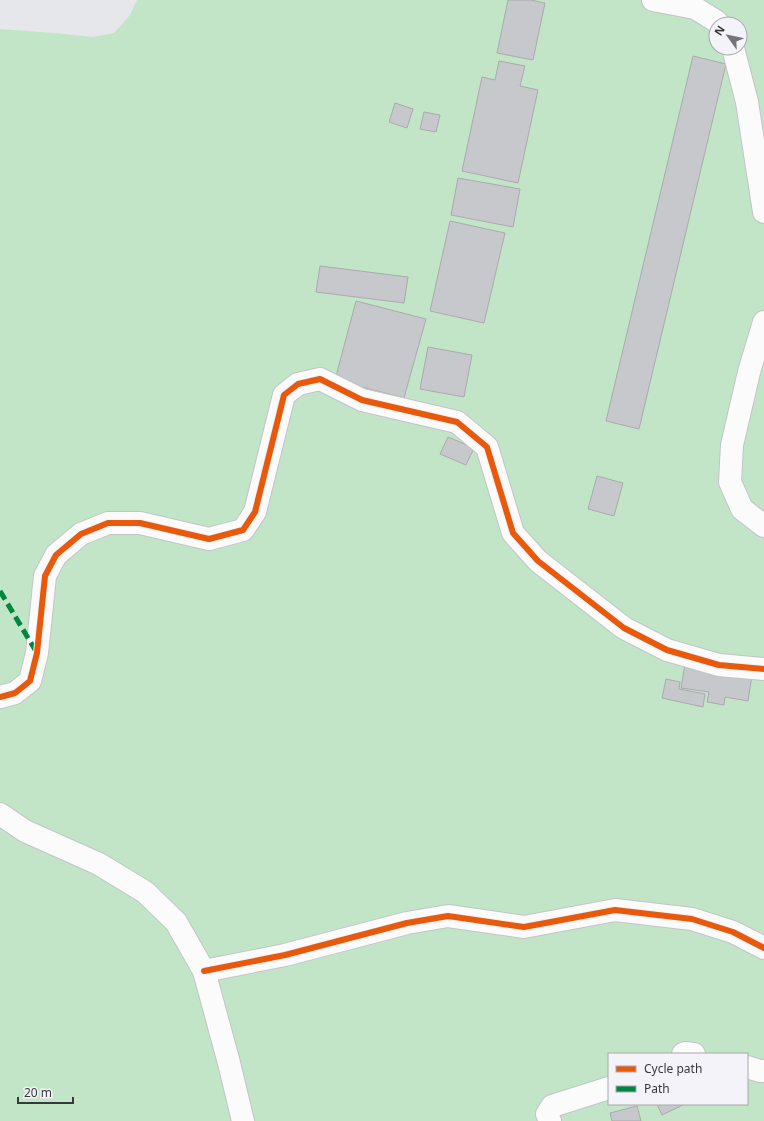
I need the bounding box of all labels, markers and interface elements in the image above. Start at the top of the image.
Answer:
north arrow [708,16,748,56]
text: N [710,22,728,38]
legend [608,1053,748,1105]
text: Cycle path [644,1060,702,1077]
scale bar [18,1079,73,1105]
text: Path [644,1080,670,1097]
text: 20 m [24,1084,52,1101]

